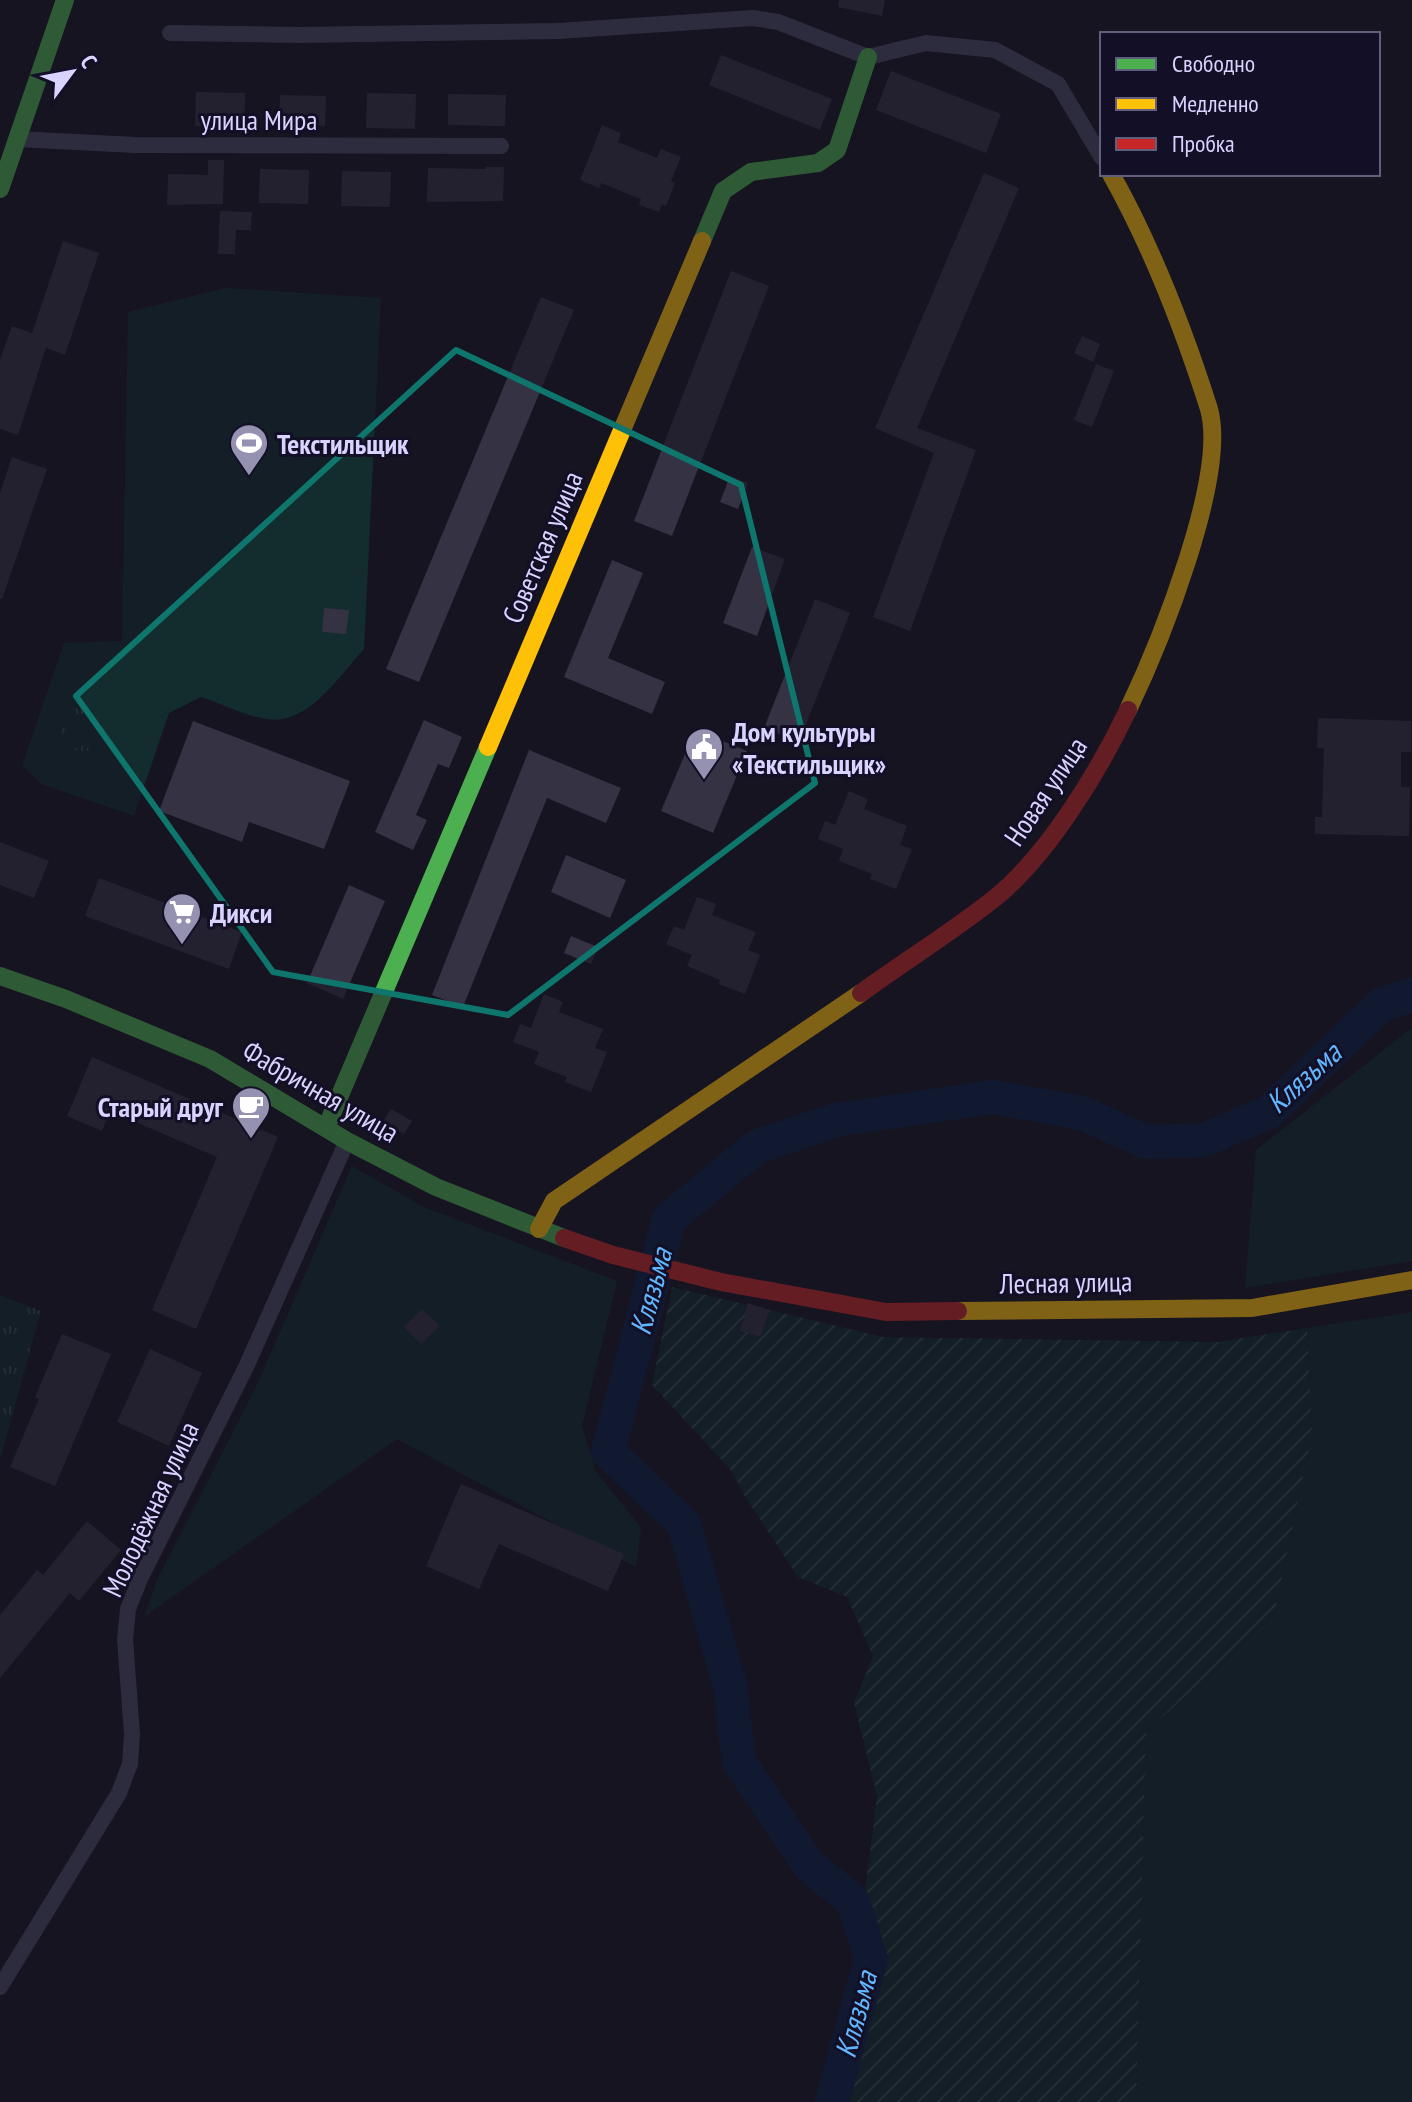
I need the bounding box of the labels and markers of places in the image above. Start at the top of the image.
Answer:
sports icon: Текстильщик [228,422,270,477]
place label: Текстильщик [277,425,409,462]
place label: Дом культуры «Текстильщик» [732,713,886,782]
public building icon: Дом культуры «Текстильщик» [683,726,725,781]
supermarket icon: Дикси [161,891,203,946]
place label: Дикси [210,894,272,931]
cafe icon: Старый друг [230,1085,272,1140]
place label: Старый друг [98,1088,223,1125]

